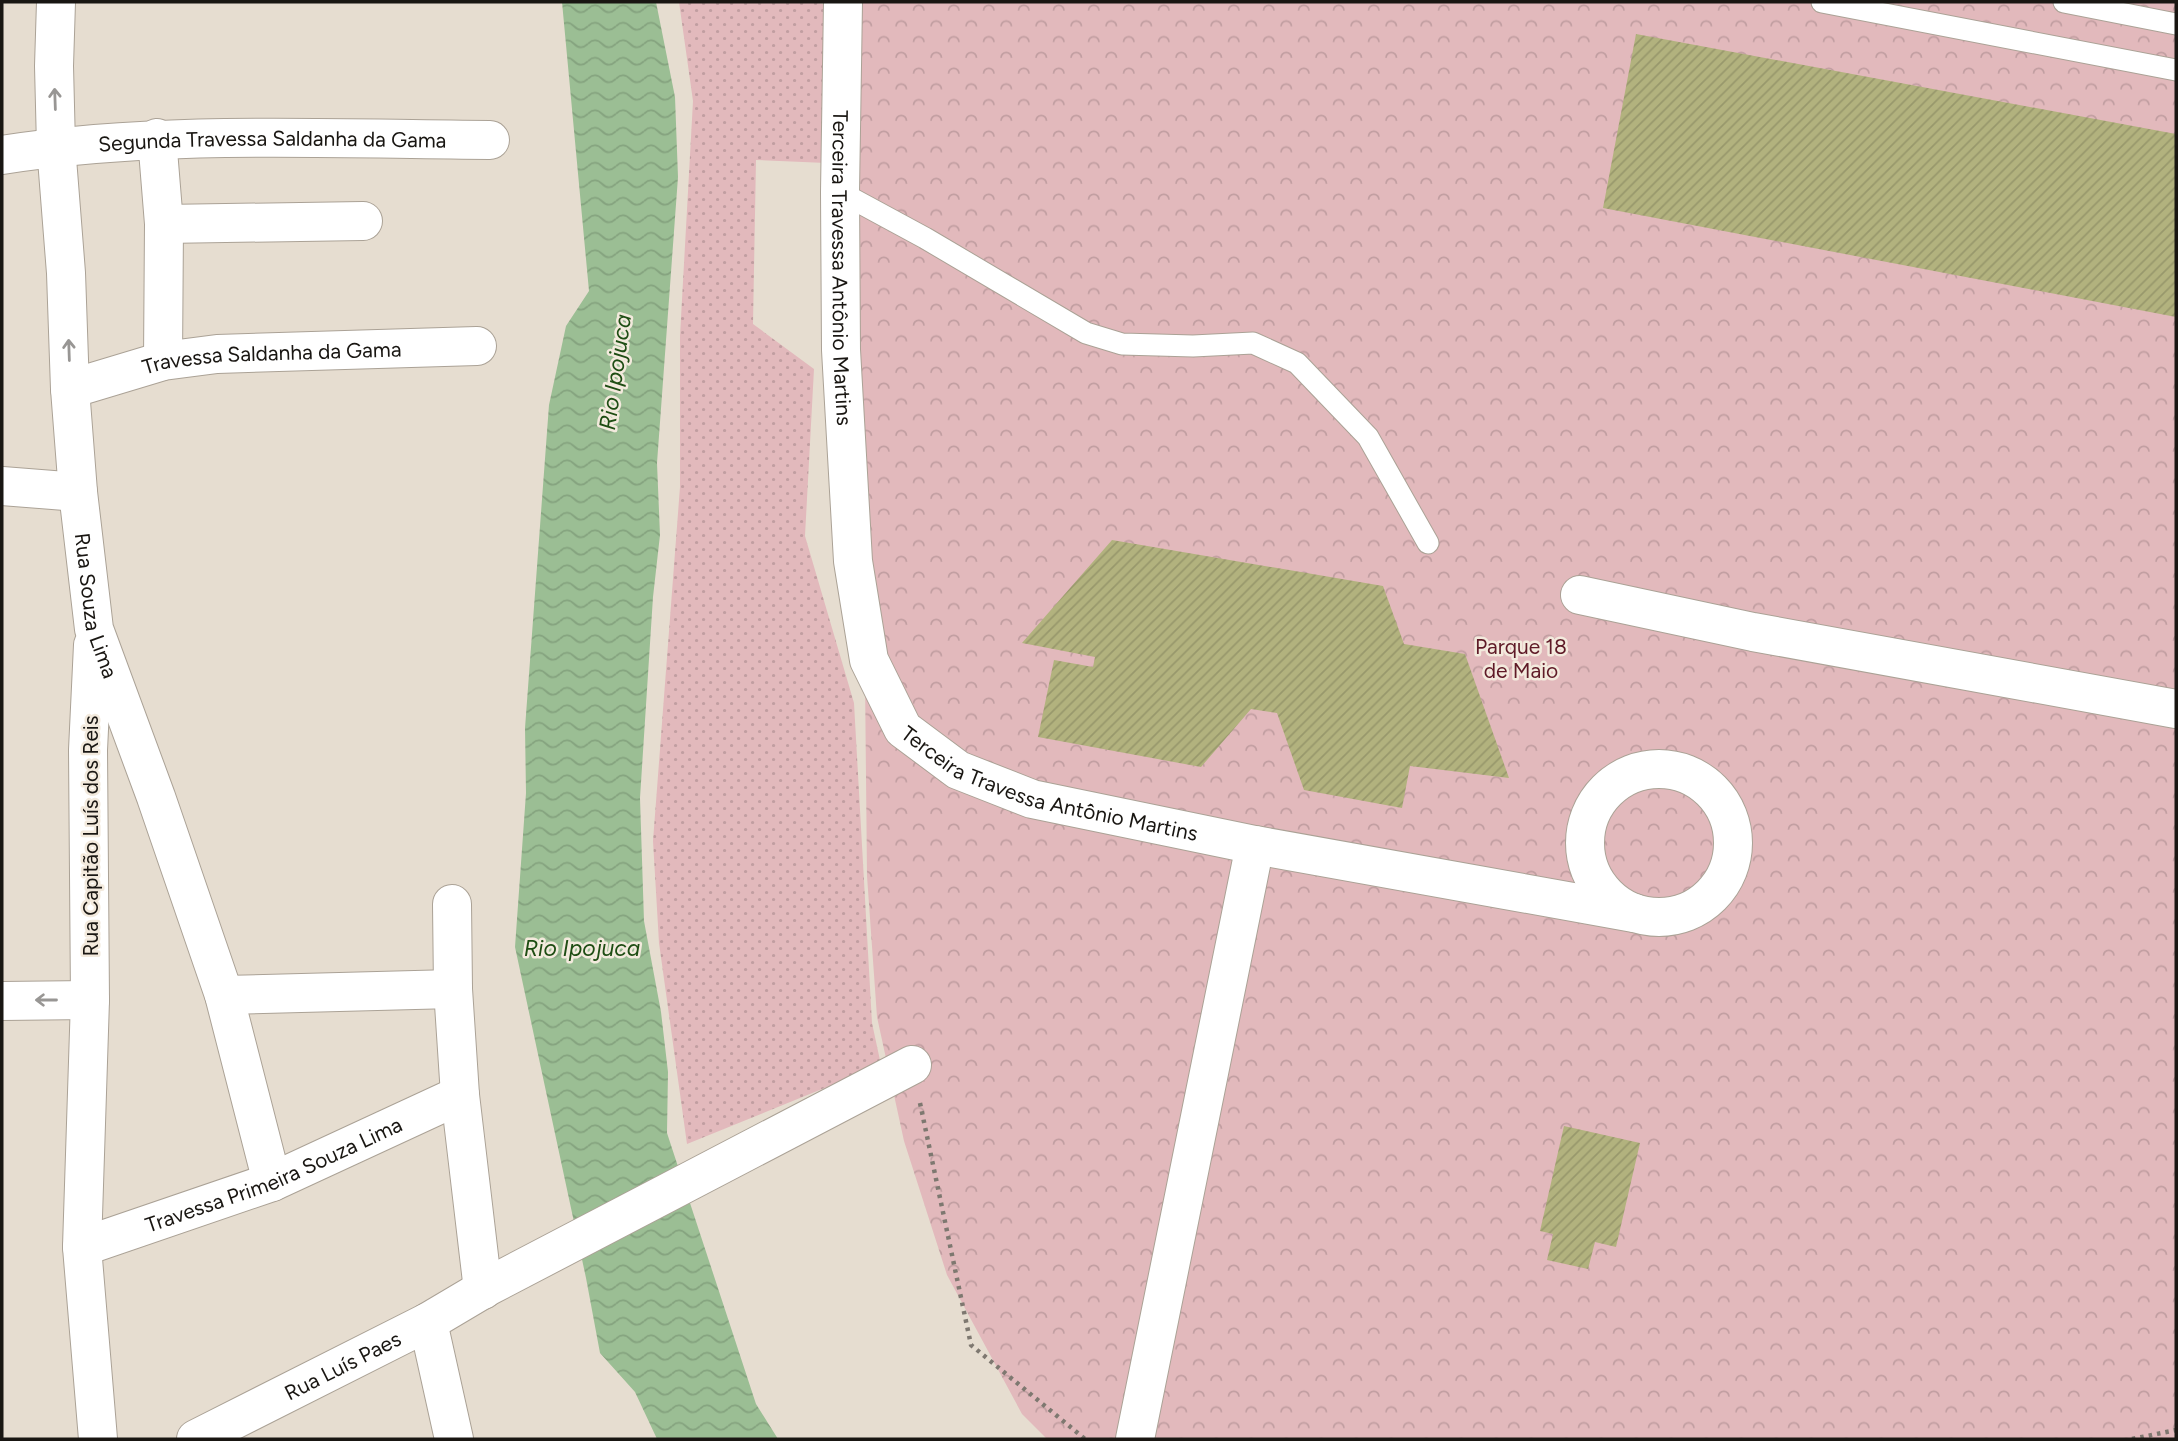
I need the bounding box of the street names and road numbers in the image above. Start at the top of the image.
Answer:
street label: Terceira Travessa Antônio Martins [827,110,858,426]
street label: Segunda Travessa Saldanha da Gama [97,125,447,156]
street label: Travessa Saldanha da Gama [139,336,402,379]
street label: Rua Souza Lima [70,531,124,681]
street label: Rua Capitão Luís dos Reis [78,715,103,957]
street label: Terceira Travessa Antônio Martins [897,720,1200,845]
street label: Travessa Primeira Souza Lima [142,1111,406,1237]
street label: Rua Luís Paes [280,1325,405,1405]

